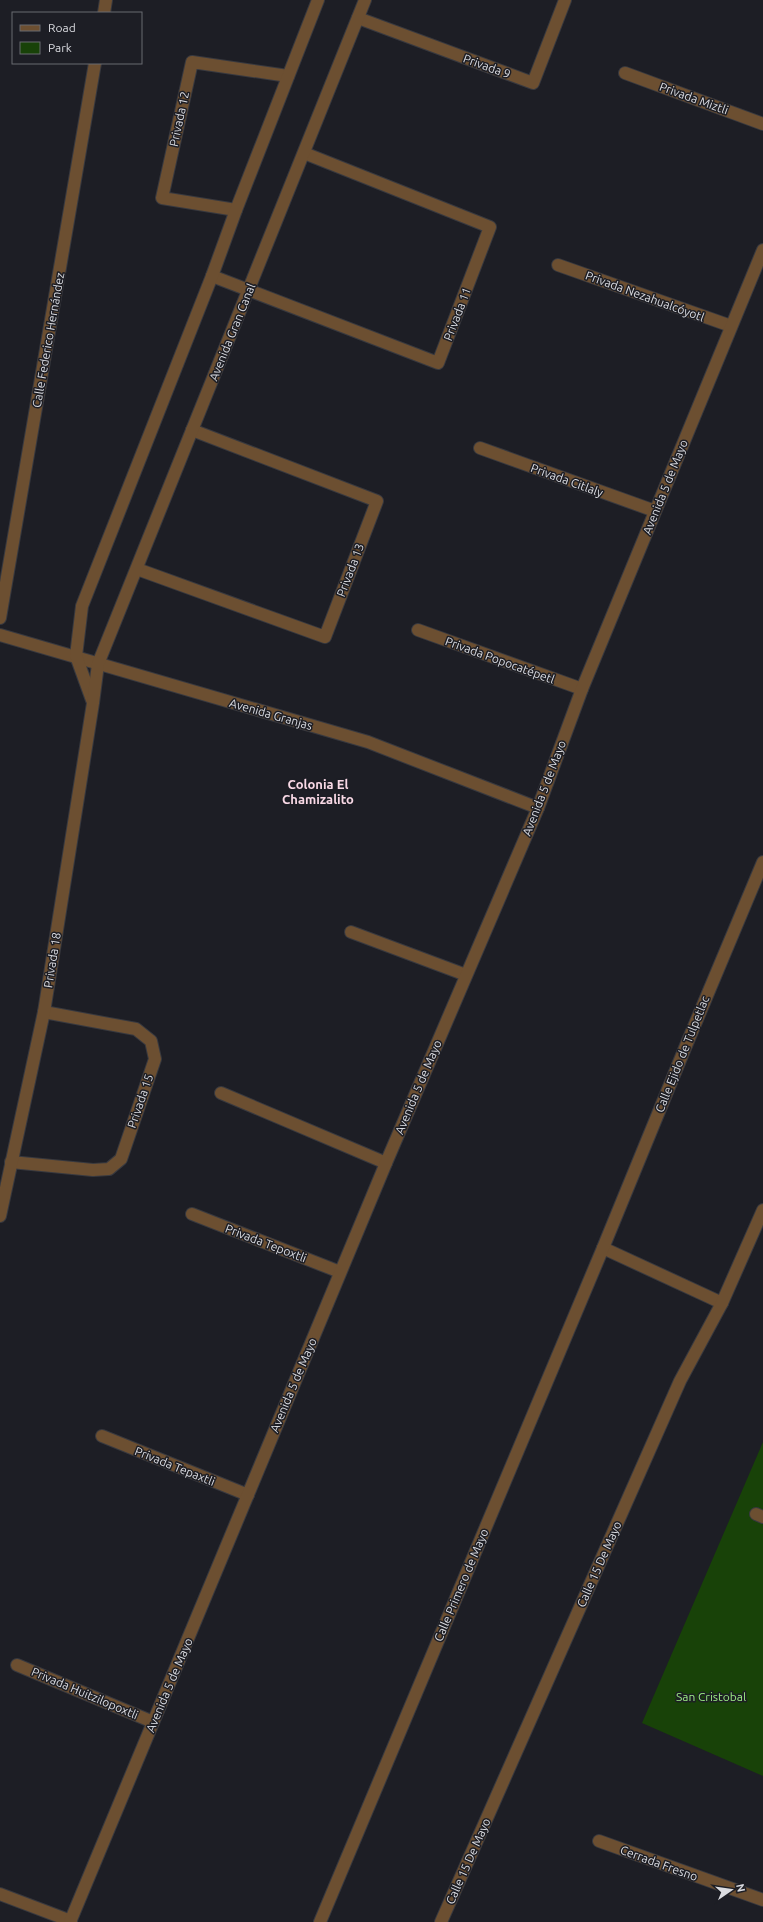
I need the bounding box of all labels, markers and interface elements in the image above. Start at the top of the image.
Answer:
legend [12,12,142,64]
text: Road [48,21,76,34]
text: Park [48,41,72,54]
street label: Privada 9 [462,51,512,81]
street label: Privada Miztli [658,80,730,116]
street label: Privada 12 [167,90,191,148]
street label: Privada Nezahualcóyotl [584,268,706,324]
street label: Calle Federico Hernández [30,271,66,409]
street label: Avenida Gran Canal [207,281,257,383]
street label: Privada 11 [441,285,473,343]
street label: Avenida 5 de Mayo [640,438,690,536]
street label: Privada Citlaly [529,461,605,499]
street label: Privada 13 [334,541,366,599]
street label: Privada Popocatépetl [444,634,556,686]
street label: Avenida Granjas [228,696,314,732]
street label: Avenida 5 de Mayo [520,738,568,838]
district label: Colonia El Chamizalito [282,777,354,806]
street label: Privada 18 [41,931,63,989]
street label: Calle Ejido de Tulpetlac [653,993,712,1114]
street label: Avenida 5 de Mayo [392,1038,444,1136]
street label: Privada 15 [125,1072,155,1130]
street label: Privada Tepoxtli [224,1222,309,1265]
street label: Avenida 5 de Mayo [267,1336,319,1434]
street label: Privada Tepaxtli [133,1444,217,1488]
street label: Calle 15 De Mayo [574,1519,624,1609]
street label: Calle Primero de Mayo [431,1527,491,1643]
street label: Avenida 5 de Mayo [143,1636,195,1734]
street label: Privada Huitzilopoxtli [30,1665,140,1721]
park label: San Cristobal [676,1690,746,1703]
street label: Calle 15 De Mayo [443,1816,493,1906]
street label: Cerrada Fresno [618,1843,700,1883]
north arrow [711,1870,751,1910]
text: N [734,1882,748,1893]

